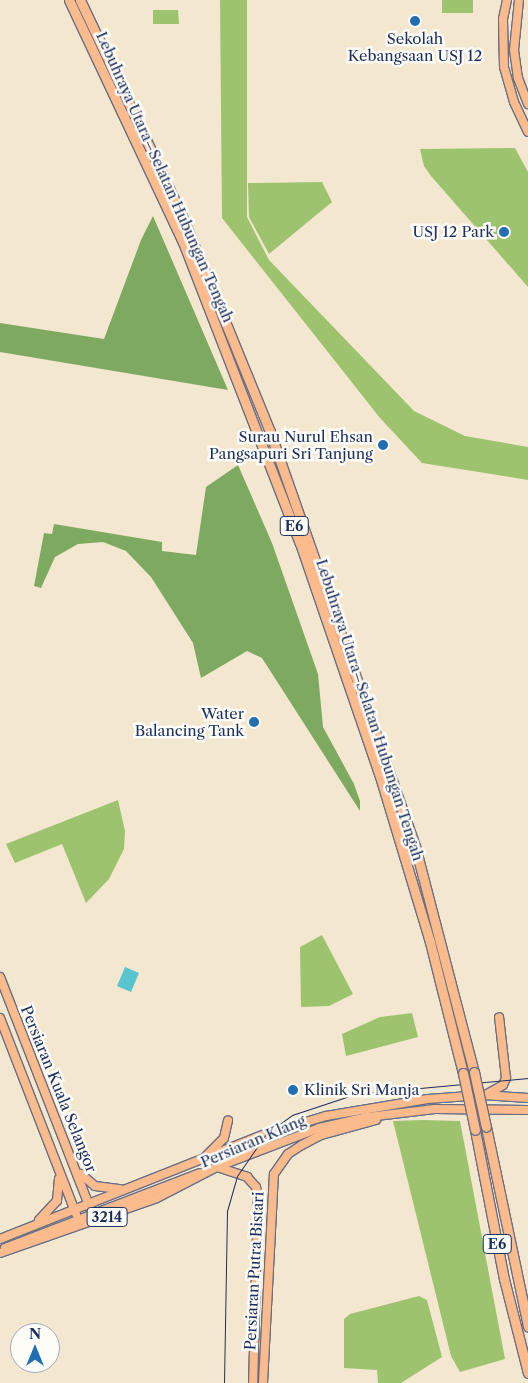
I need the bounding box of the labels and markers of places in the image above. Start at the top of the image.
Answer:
marker: Sekolah Kebangsaan USJ 12 [409,15,421,27]
place label: Sekolah Kebangsaan USJ 12 [348,29,482,64]
place label: USJ 12 Park [413,223,494,241]
marker: USJ 12 Park [498,226,510,238]
place label: Surau Nurul Ehsan Pangsapuri Sri Tanjung [209,427,373,462]
marker: Surau Nurul Ehsan Pangsapuri Sri Tanjung [377,439,389,451]
place label: Water Balancing Tank [134,704,244,739]
marker: Water Balancing Tank [248,716,260,728]
place label: Klinik Sri Manja [304,1081,420,1099]
marker: Klinik Sri Manja [286,1083,300,1097]

